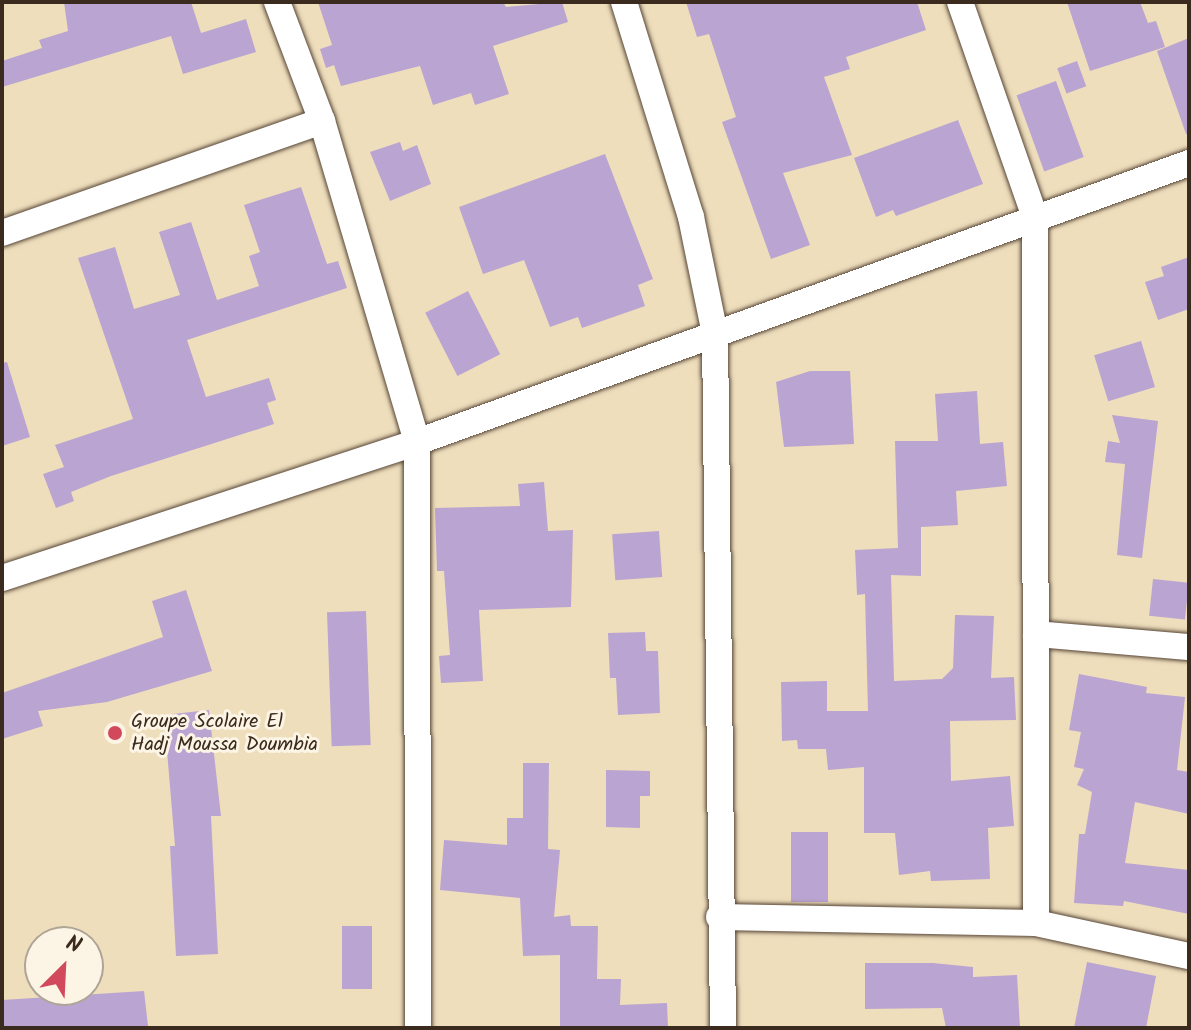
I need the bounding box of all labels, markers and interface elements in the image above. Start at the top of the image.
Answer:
place label: Groupe Scolaire El Hadj Moussa Doumbia [131,710,318,757]
marker: Groupe Scolaire El Hadj Moussa Doumbia [106,724,124,742]
north arrow [24,926,104,1006]
text: N [60,927,87,964]

